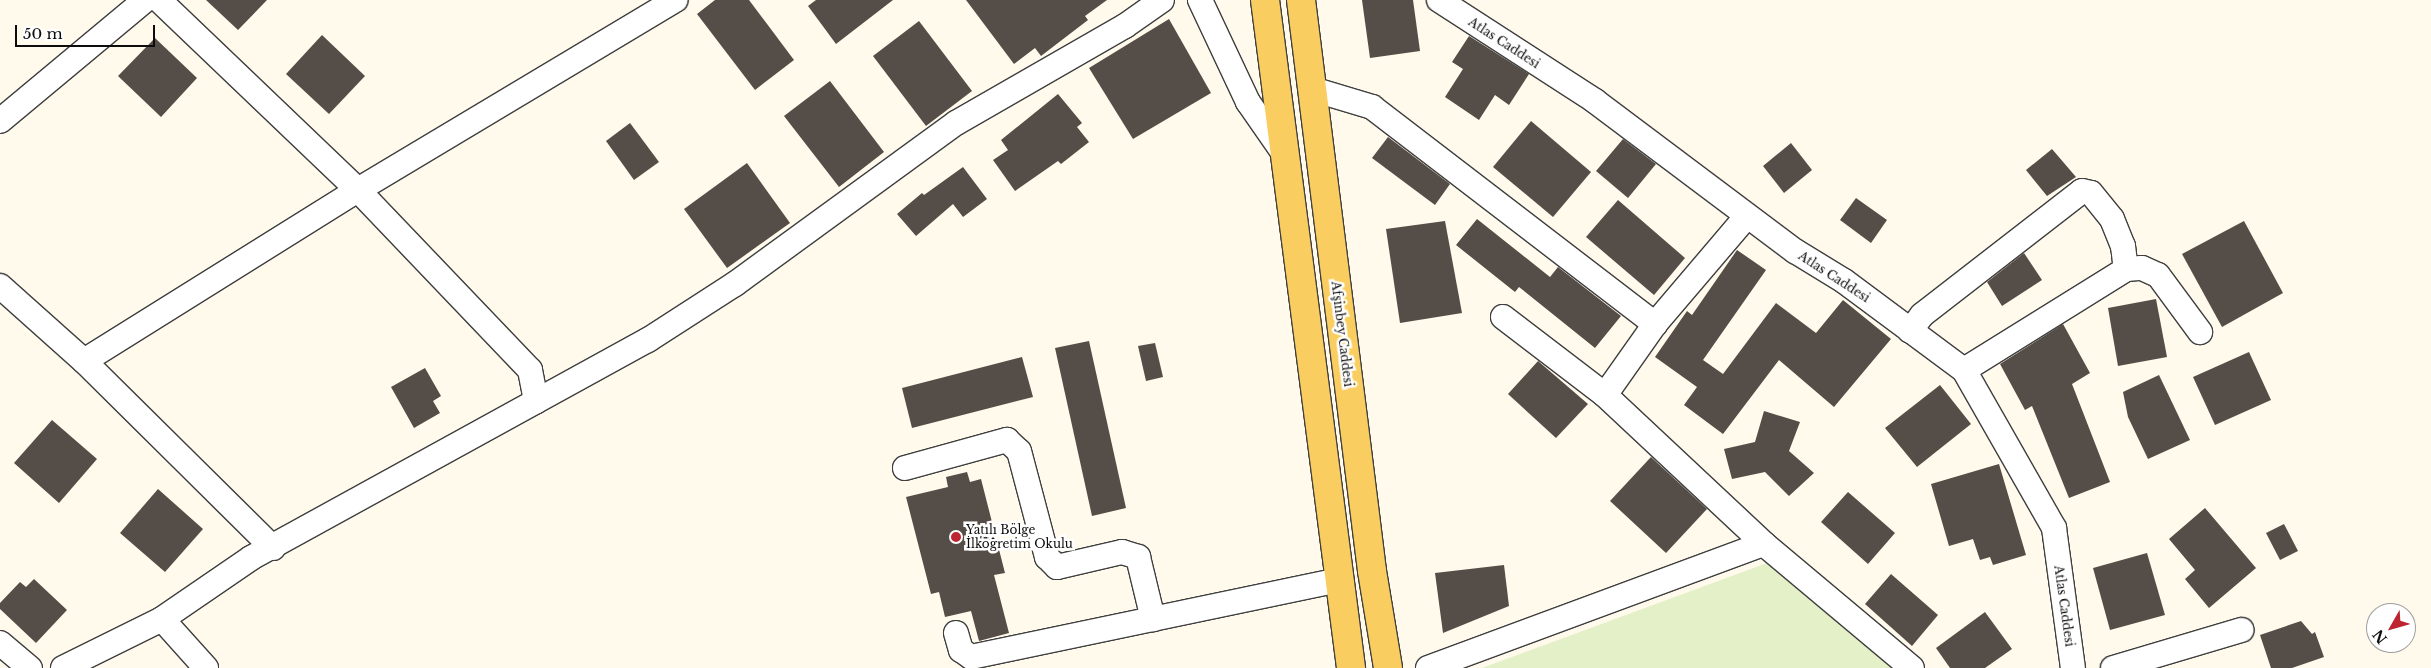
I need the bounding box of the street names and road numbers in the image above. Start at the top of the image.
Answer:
street label: Atlas Caddesi [1466,15,1542,71]
street label: Atlas Caddesi [1796,249,1872,305]
street label: Afşinbey Caddesi [1328,280,1356,388]
street label: Atlas Caddesi [2051,564,2077,648]

